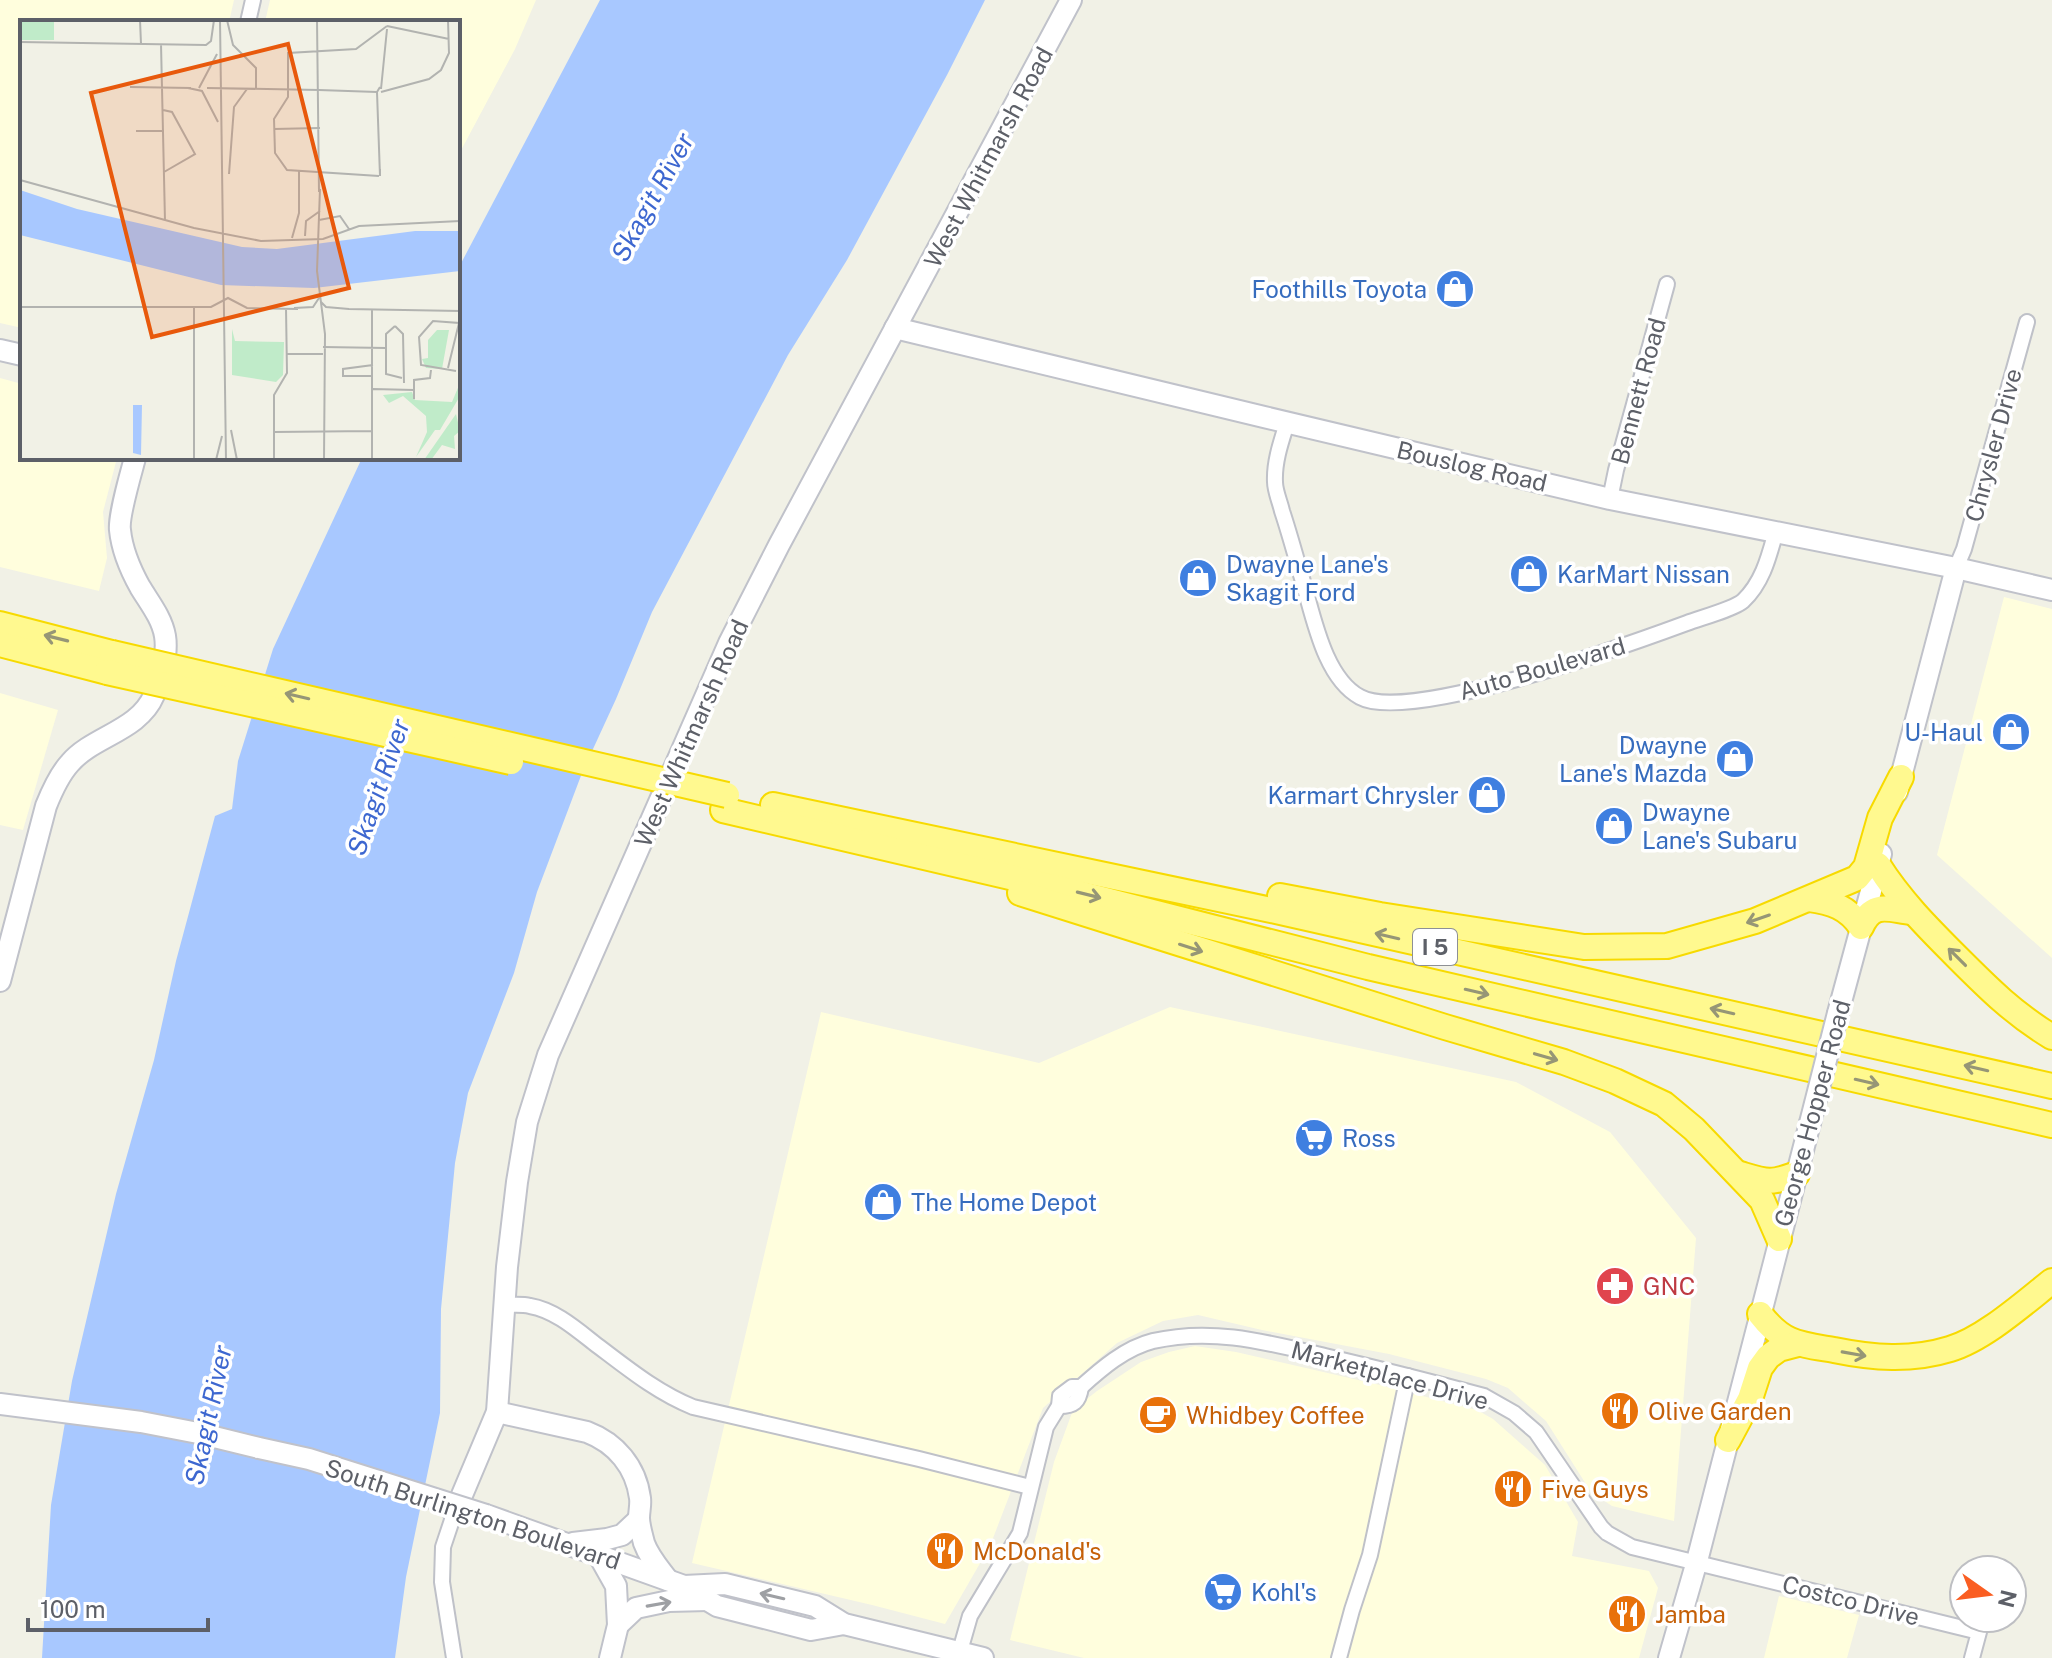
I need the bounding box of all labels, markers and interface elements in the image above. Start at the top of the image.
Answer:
inset map [20,20,460,460]
street label: West Whitmarsh Road [918,42,1058,272]
water label: Skagit River [604,127,700,267]
shop icon: Foothills Toyota [1434,268,1476,310]
place label: Foothills Toyota [1251,275,1427,303]
street label: Bennett Road [1605,315,1671,467]
street label: Chrysler Drive [1959,365,2027,525]
street label: Bouslog Road [1394,435,1550,497]
place label: Dwayne Lane's Skagit Ford [1226,550,1389,606]
shop icon: KarMart Nissan [1508,553,1550,595]
shop icon: Dwayne Lane's Skagit Ford [1177,557,1219,599]
place label: KarMart Nissan [1557,560,1730,588]
street label: West Whitmarsh Road [628,615,754,851]
one-way arrow [44,630,69,645]
street label: Auto Boulevard [1456,631,1628,705]
one-way arrow [284,687,310,702]
shop icon: U-Haul [1990,711,2032,753]
water label: Skagit River [340,715,416,859]
place label: U-Haul [1904,718,1983,746]
place label: Dwayne Lane's Mazda [1559,731,1707,787]
shop icon: Dwayne Lane's Mazda [1714,738,1756,780]
shop icon: Karmart Chrysler [1466,774,1508,816]
place label: Karmart Chrysler [1268,781,1459,809]
place label: Dwayne Lane's Subaru [1642,798,1798,854]
shop icon: Dwayne Lane's Subaru [1593,805,1635,847]
one-way arrow [1076,889,1102,904]
one-way arrow [1746,913,1771,927]
one-way arrow [1374,928,1400,943]
road number: I 5 [1413,929,1457,965]
one-way arrow [1177,941,1203,956]
one-way arrow [1947,947,1967,966]
one-way arrow [1464,985,1490,1000]
street label: George Hopper Road [1768,997,1856,1229]
one-way arrow [1710,1003,1736,1018]
one-way arrow [1533,1050,1559,1065]
one-way arrow [1964,1060,1989,1075]
one-way arrow [1854,1075,1880,1090]
supermarket icon: Ross [1293,1117,1335,1159]
place label: Ross [1342,1124,1396,1152]
shop icon: The Home Depot [862,1181,904,1223]
place label: The Home Depot [911,1188,1097,1216]
pharmacy icon: GNC [1594,1265,1636,1307]
place label: GNC [1643,1272,1695,1300]
street label: Marketplace Drive [1288,1335,1492,1415]
water label: Skagit River [178,1342,238,1488]
one-way arrow [1840,1347,1866,1362]
restaurant icon: Olive Garden [1599,1390,1641,1432]
cafe icon: Whidbey Coffee [1137,1394,1179,1436]
place label: Olive Garden [1648,1397,1792,1425]
place label: Whidbey Coffee [1186,1401,1365,1429]
street label: South Burlington Boulevard [322,1453,624,1575]
restaurant icon: Five Guys [1492,1468,1534,1510]
place label: Five Guys [1541,1475,1649,1503]
restaurant icon: McDonald's [924,1530,966,1572]
place label: McDonald's [973,1537,1101,1565]
north arrow [1948,1554,2028,1634]
street label: Costco Drive [1779,1569,1923,1631]
supermarket icon: Kohl's [1202,1571,1244,1613]
place label: Kohl's [1251,1578,1317,1606]
scale bar [28,1582,208,1632]
one-way arrow [760,1587,786,1602]
text: N [1993,1587,2022,1610]
restaurant icon: Jamba [1606,1593,1648,1635]
text: 100 m [40,1595,106,1623]
one-way arrow [646,1595,672,1610]
place label: Jamba [1655,1600,1726,1628]

